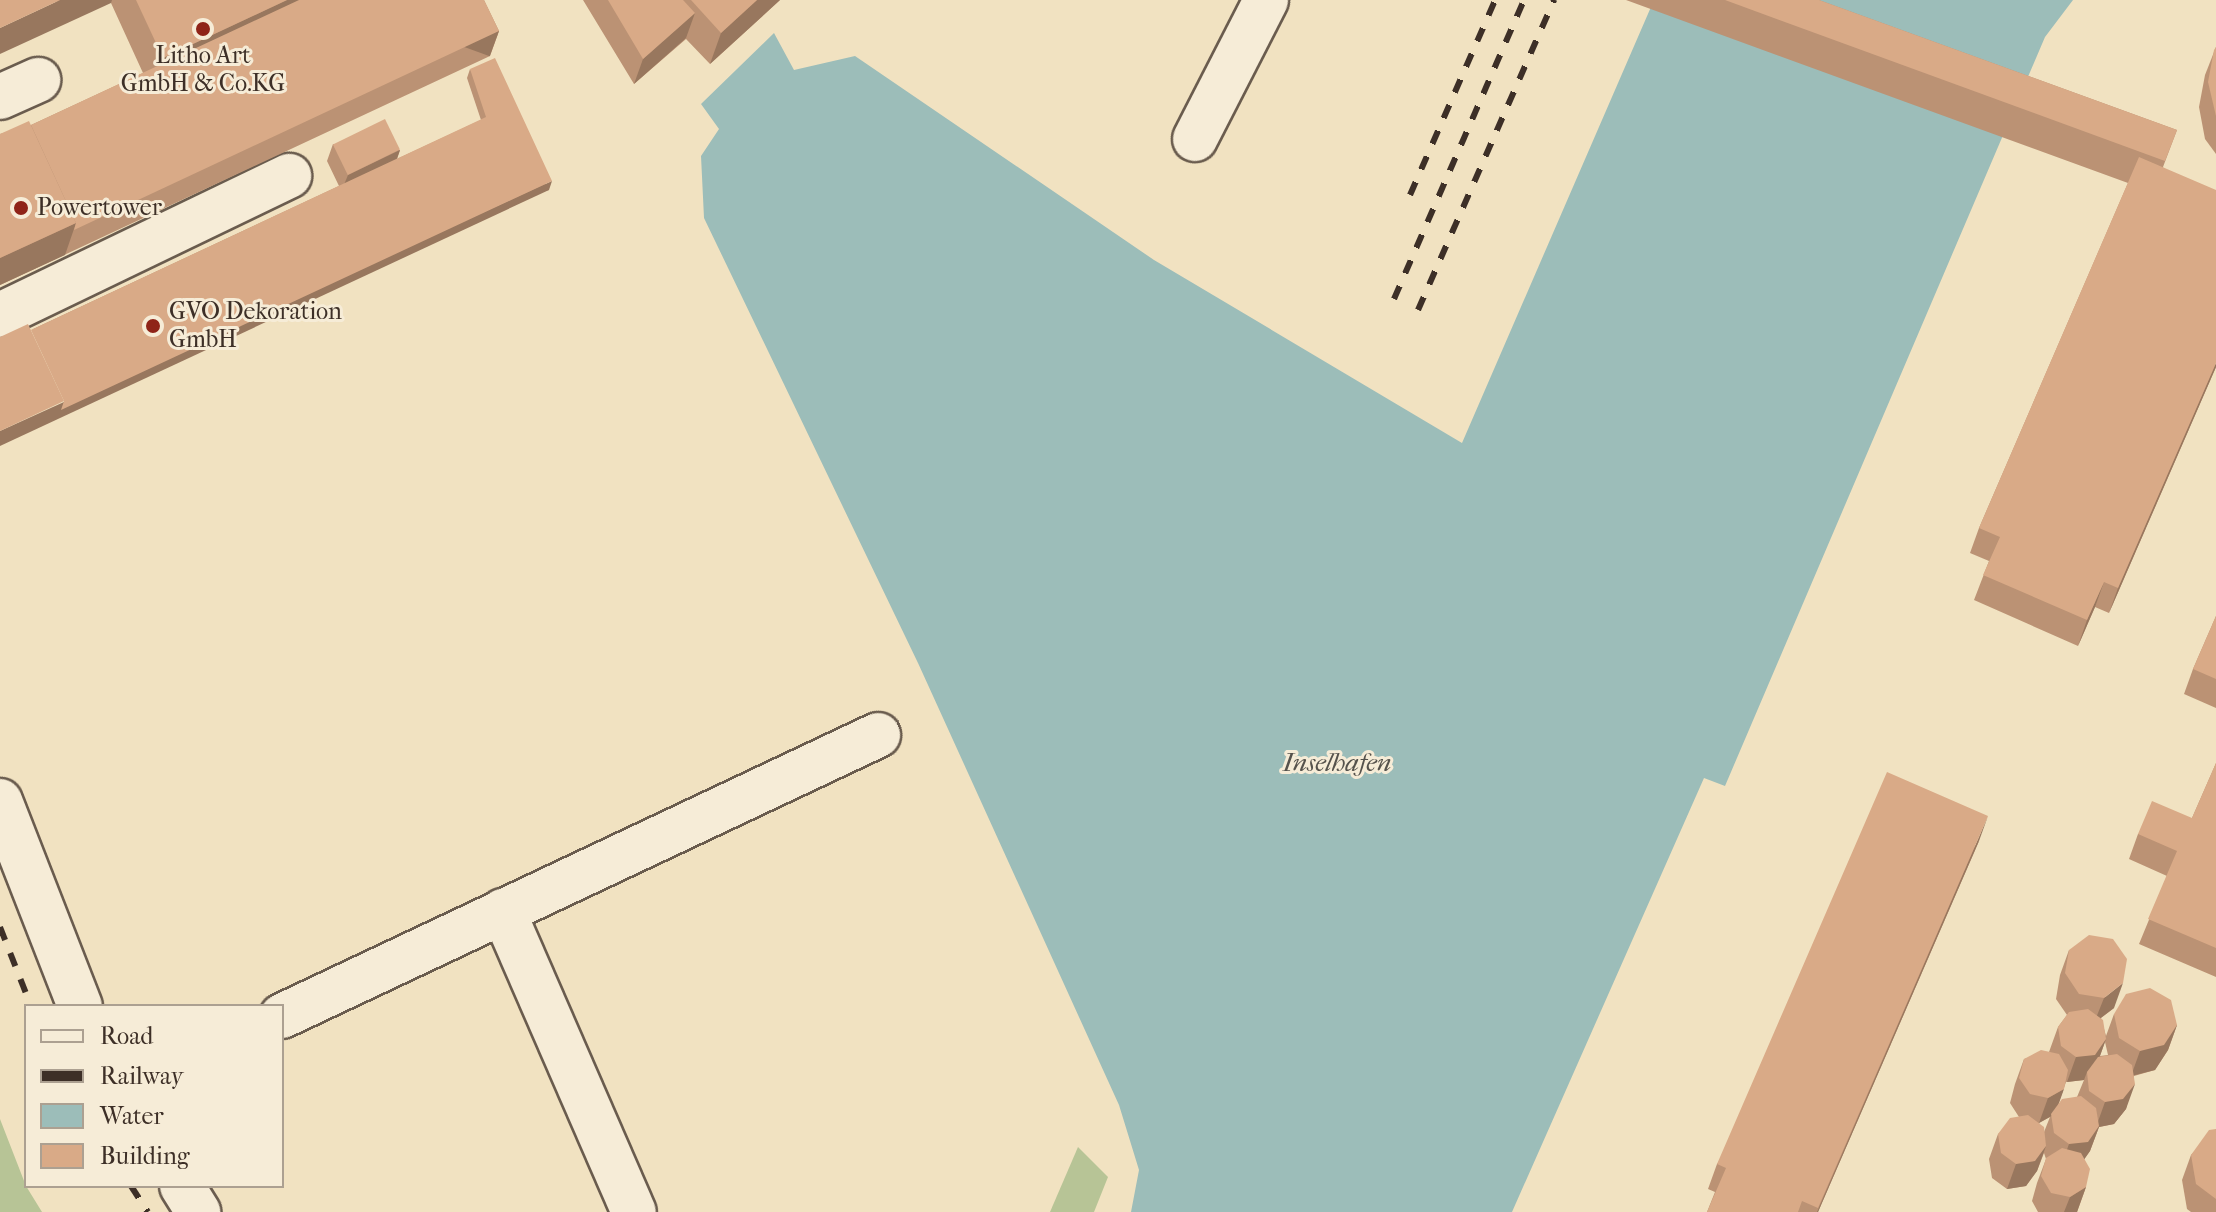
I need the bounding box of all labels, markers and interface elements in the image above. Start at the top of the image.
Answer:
marker: Litho Art GmbH & Co.KG [194,20,212,38]
place label: Litho Art GmbH & Co.KG [121,42,285,98]
place label: Powertower [37,194,162,222]
marker: Powertower [12,199,30,217]
place label: GVO Dekoration GmbH [169,298,342,354]
marker: GVO Dekoration GmbH [144,317,162,335]
water label: Inselhafen [1283,747,1391,779]
legend [24,1004,284,1188]
text: Road [100,1022,153,1050]
text: Railway [100,1062,183,1090]
text: Water [100,1102,164,1130]
text: Building [100,1142,190,1170]

